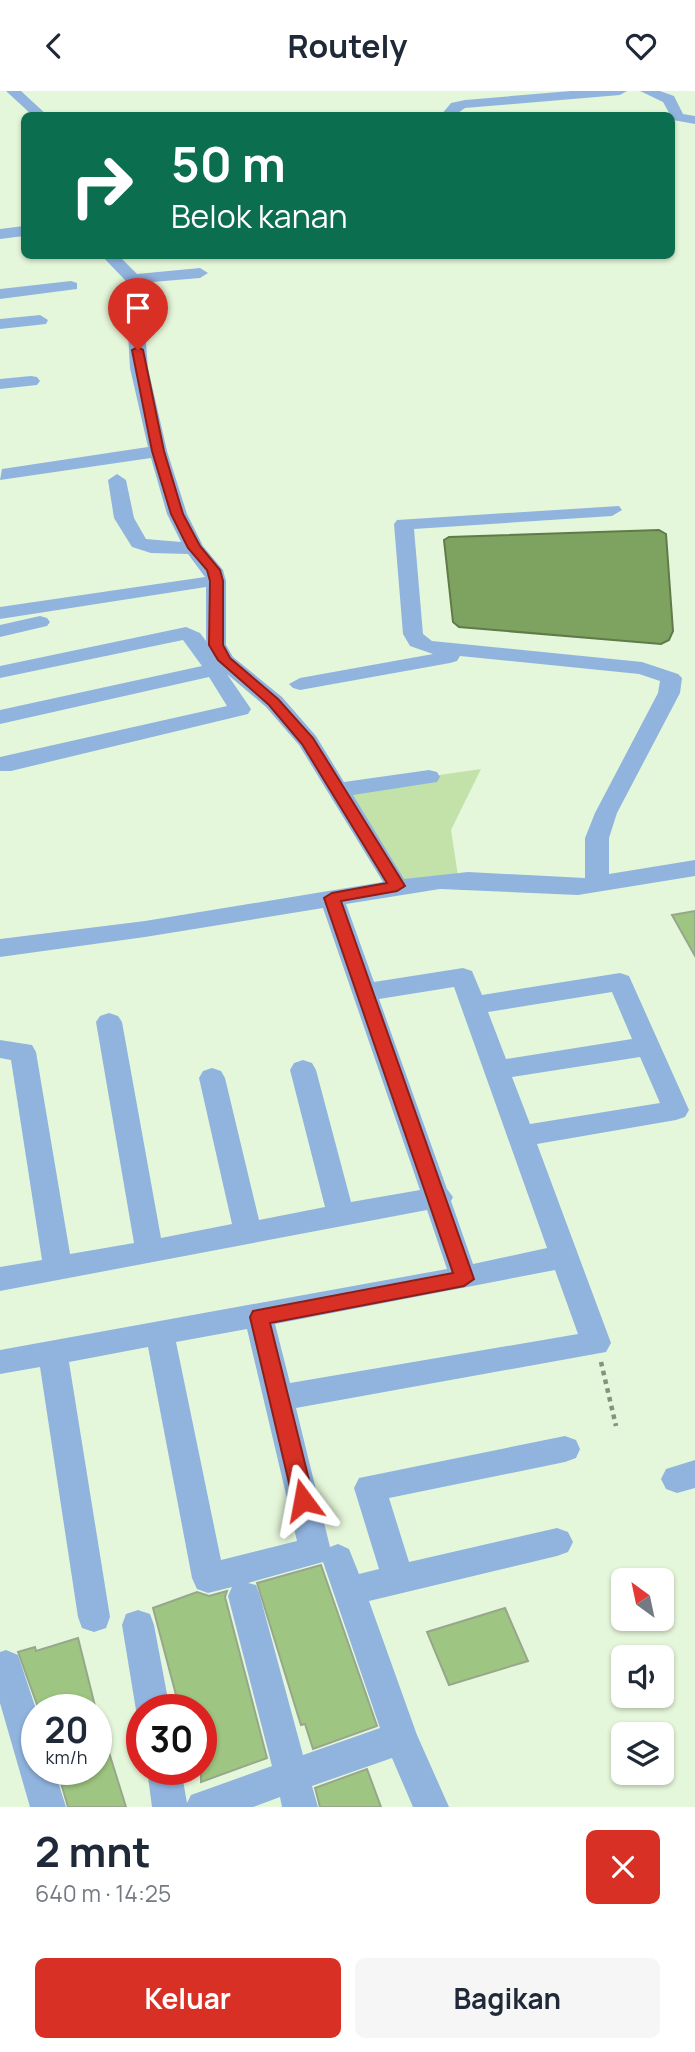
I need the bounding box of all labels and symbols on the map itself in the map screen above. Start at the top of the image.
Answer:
pin [108,278,168,350]
position arrow [266,1463,340,1537]
north arrow [611,1568,674,1631]
speed limit sign: 30 [126,1694,217,1785]

